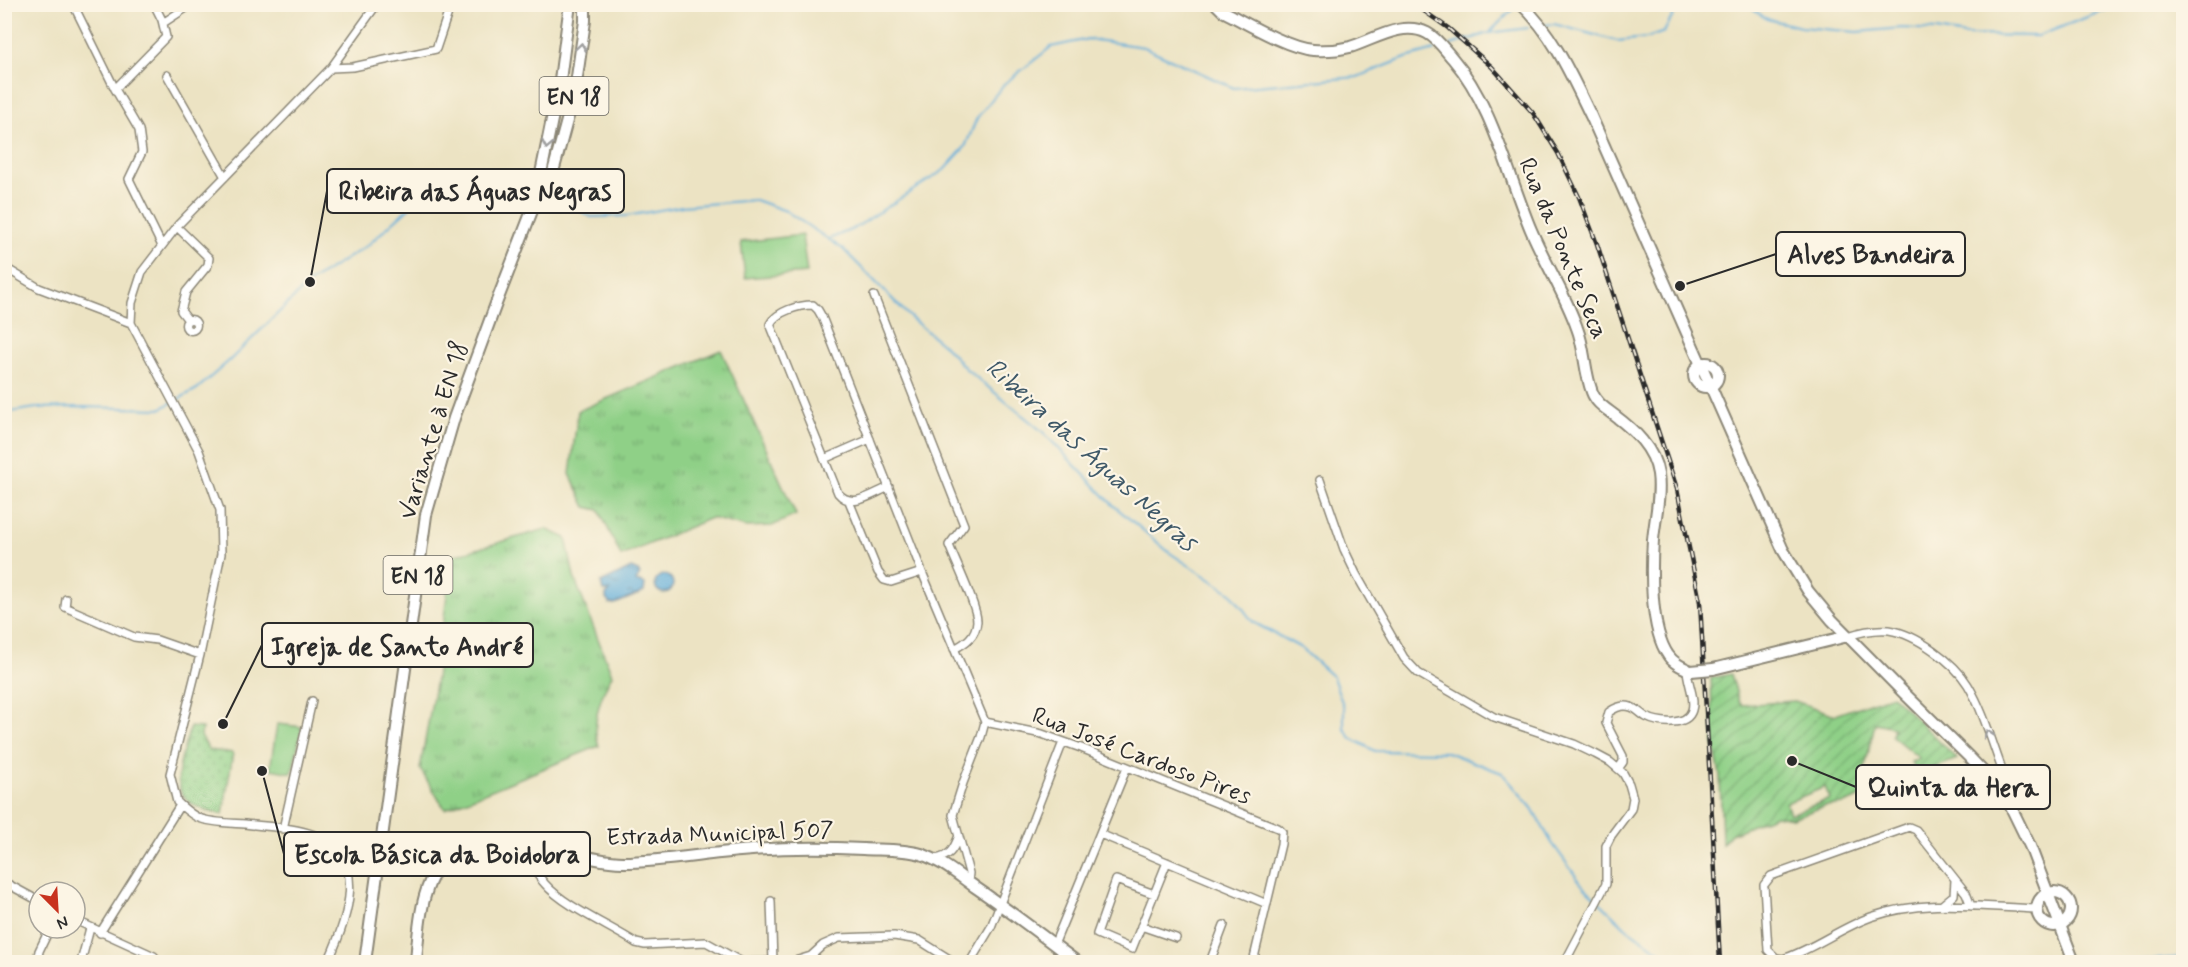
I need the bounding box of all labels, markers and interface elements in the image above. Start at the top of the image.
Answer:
one-way arrow [575,43,587,52]
road number: EN 18 [540,77,608,115]
one-way arrow [541,140,554,150]
street label: Rua da Ponte Seca [1510,153,1615,344]
callout: Ribeira das Águas Negras [327,169,624,213]
text: Ribeira das Águas Negras [338,174,612,211]
callout: Alves Bandeira [1776,232,1965,276]
text: Alves Bandeira [1787,239,1955,273]
street label: Variante à EN 18 [393,338,476,523]
water label: Ribeira das Águas Negras [978,351,1206,561]
road number: EN 18 [384,556,452,594]
callout: Igreja de Santo André [262,623,533,667]
text: Igreja de Santo André [271,631,524,666]
street label: Rua José Cardoso Pires [1028,700,1256,813]
one-way arrow [1983,729,1996,739]
callout: Quinta da Hera [1856,765,2050,809]
text: Quinta da Hera [1867,772,2040,806]
street label: Estrada Municipal 507 [606,815,834,854]
callout: Escola Básica da Boidobra [284,832,590,876]
text: Escola Básica da Boidobra [294,839,580,873]
north arrow [27,880,87,940]
text: N [53,911,72,934]

